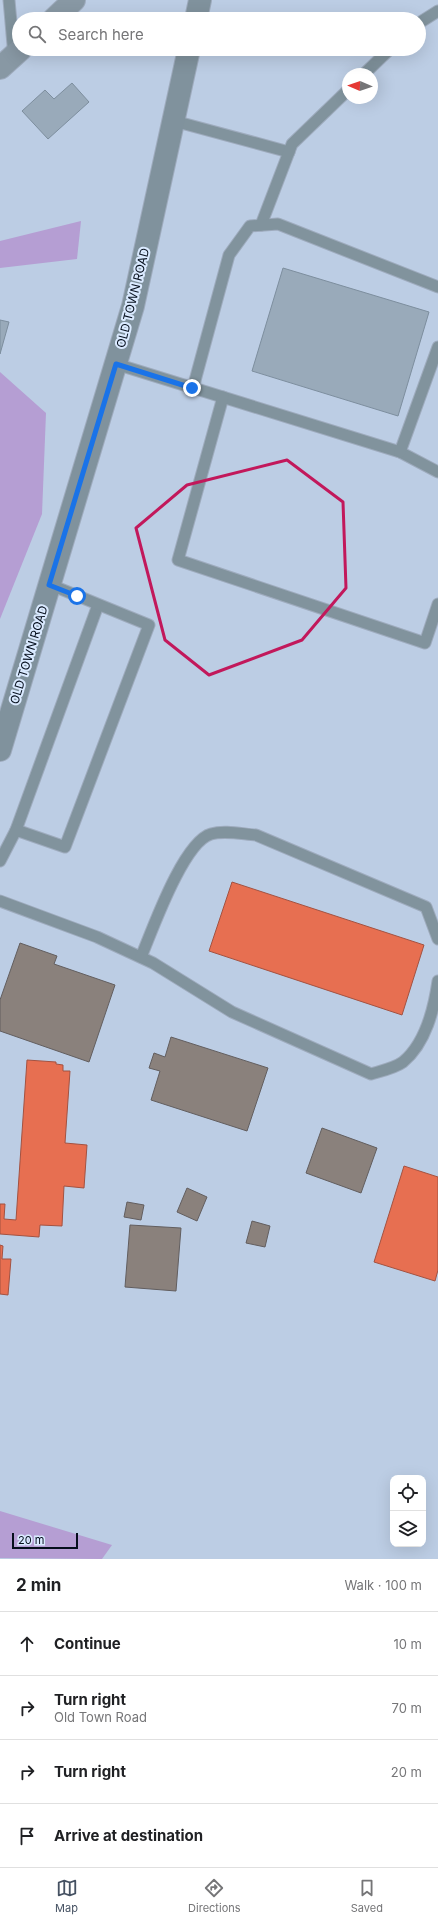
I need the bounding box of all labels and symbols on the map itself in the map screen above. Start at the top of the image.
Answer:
north arrow [342,68,378,104]
street label: OLD TOWN ROAD [113,246,152,349]
route end [183,379,201,397]
route start [68,587,86,605]
street label: OLD TOWN ROAD [6,604,51,706]
scale bar [12,1531,78,1550]

